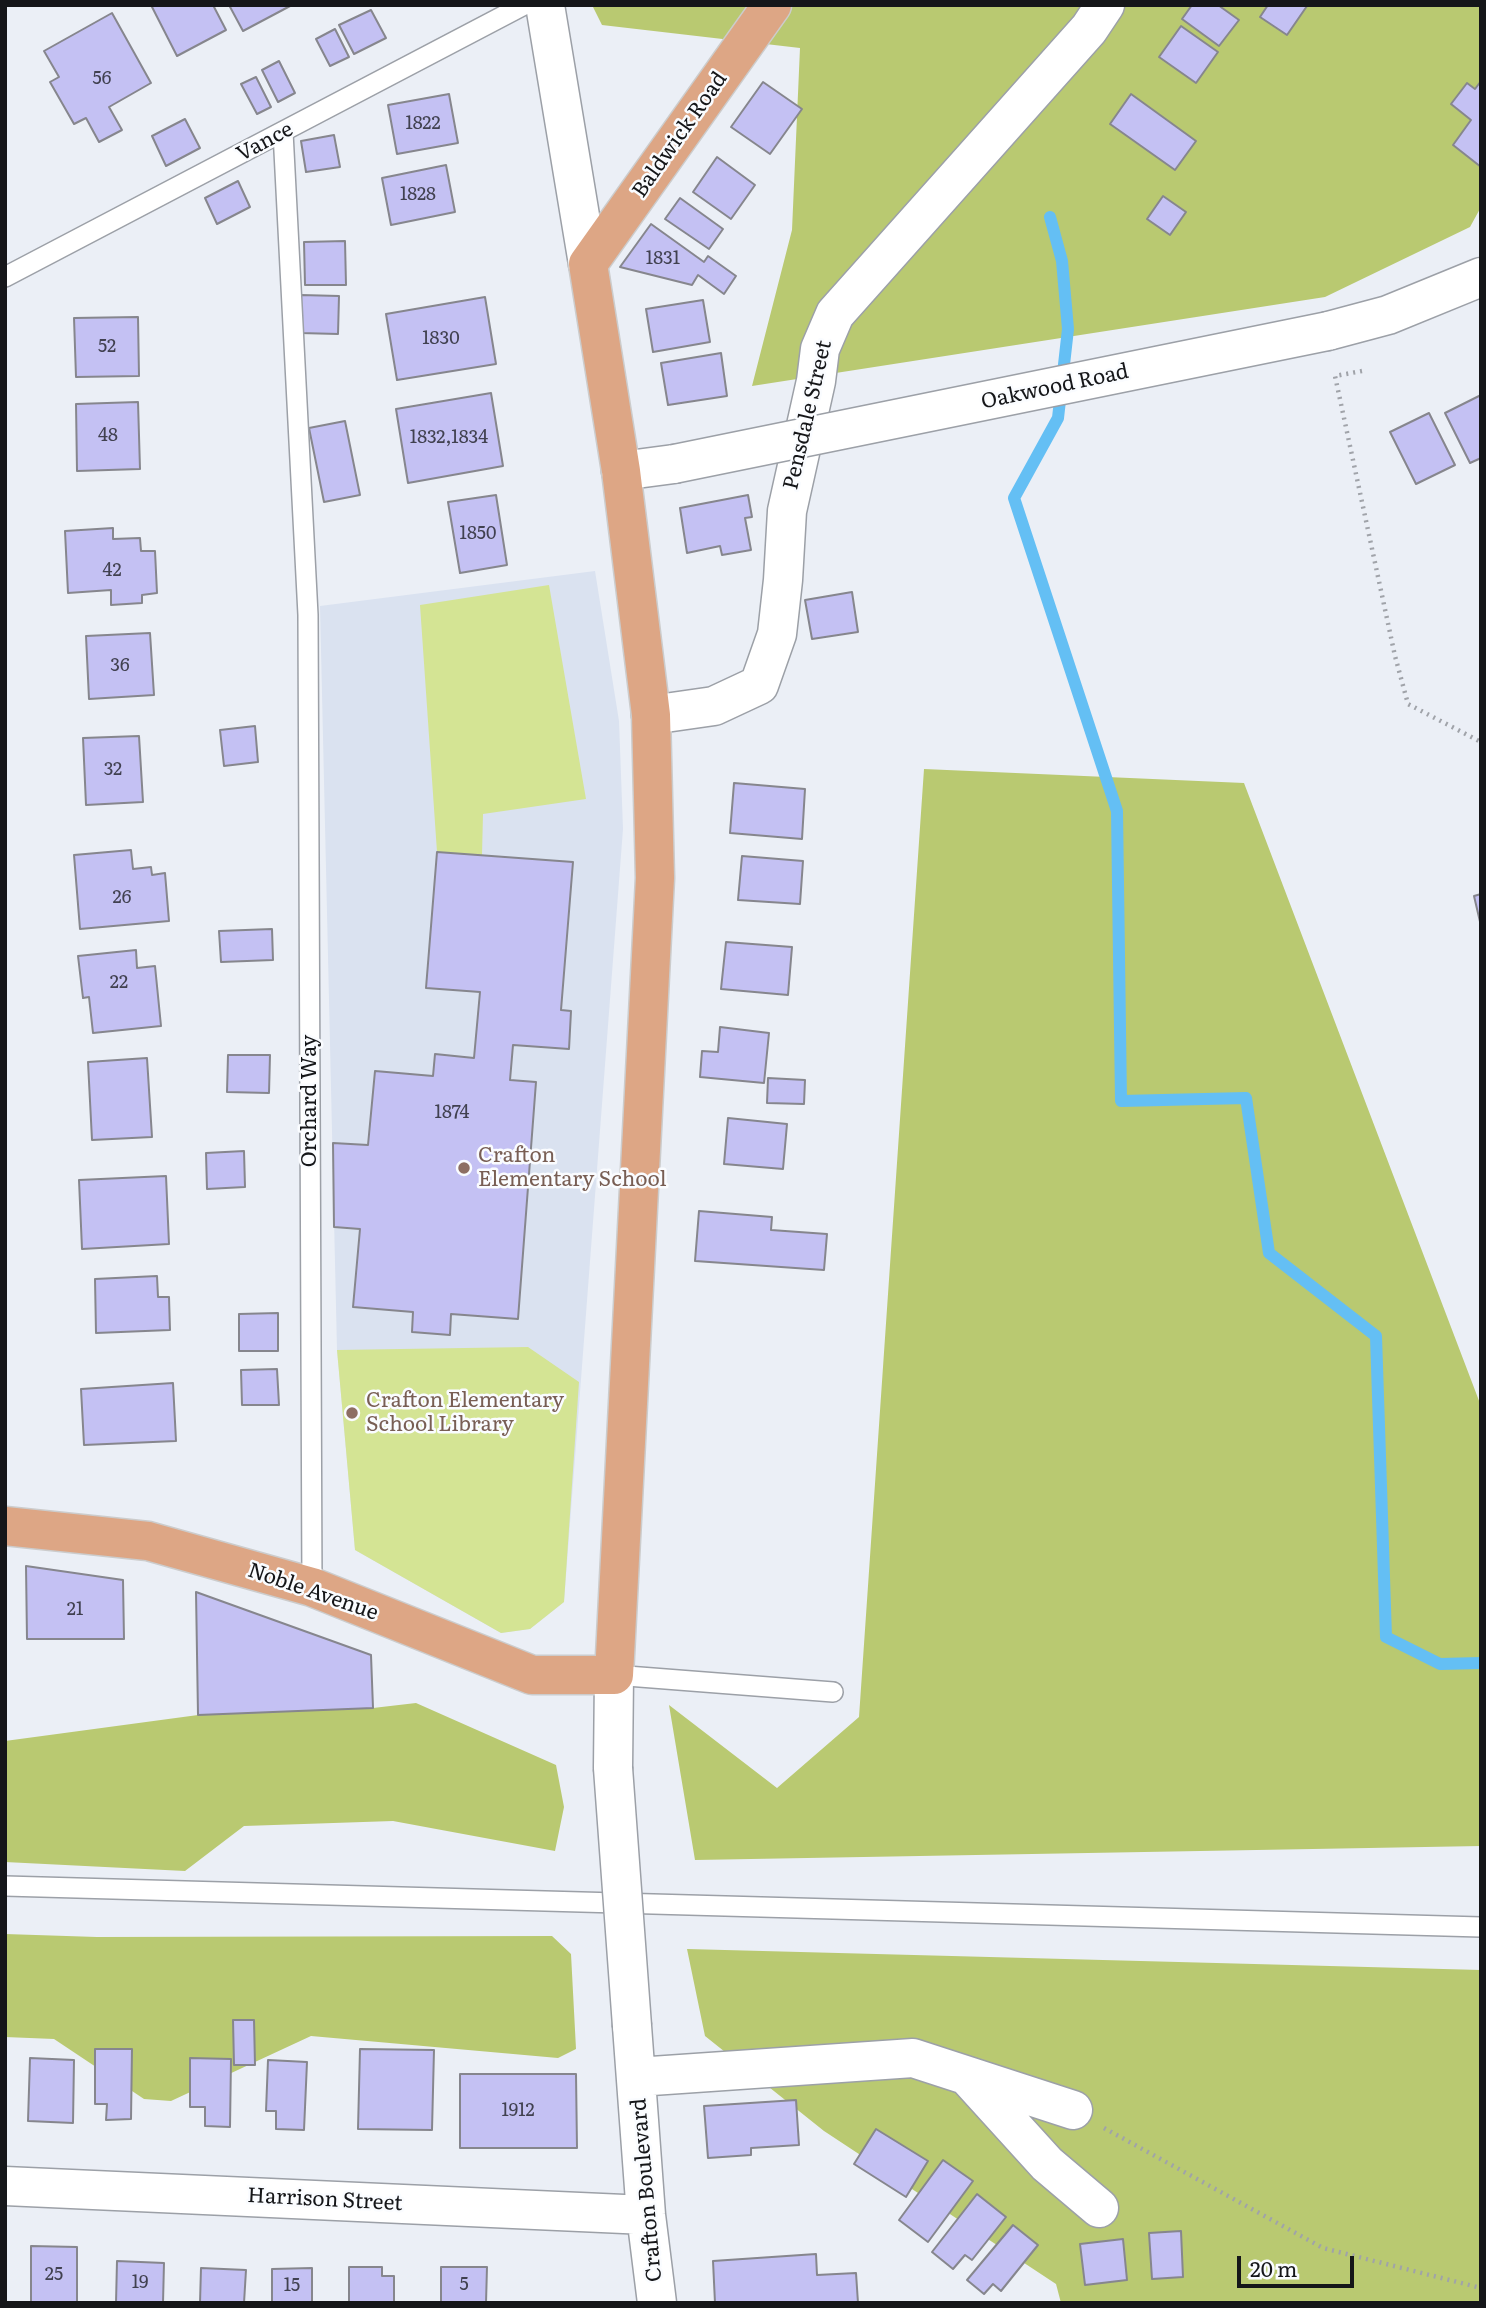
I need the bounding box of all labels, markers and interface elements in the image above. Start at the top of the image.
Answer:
street label: Baldwick Road [627,67,733,203]
house number: 56 [93,68,111,90]
house number: 1822 [405,113,441,135]
street label: Vance [233,117,297,167]
house number: 1828 [400,184,436,206]
house number: 1831 [646,248,680,270]
house number: 1830 [422,328,460,350]
house number: 52 [98,336,116,358]
street label: Pensdale Street [779,338,837,492]
street label: Oakwood Road [979,359,1131,415]
house number: 48 [98,425,118,447]
house number: 1832,1834 [410,427,488,449]
house number: 1850 [460,523,496,545]
house number: 42 [102,560,122,582]
house number: 36 [110,655,130,677]
house number: 32 [104,759,122,781]
house number: 26 [113,887,131,909]
house number: 22 [110,972,128,994]
street label: Orchard Way [297,1035,323,1167]
house number: 1874 [435,1102,469,1124]
place label: Crafton Elementary School [478,1143,667,1193]
marker: Crafton Elementary School [456,1160,472,1176]
place label: Crafton Elementary School Library [366,1388,564,1438]
marker: Crafton Elementary School Library [344,1405,360,1421]
street label: Noble Avenue [244,1558,382,1626]
house number: 21 [67,1599,83,1621]
street label: Crafton Boulevard [626,2097,668,2283]
house number: 1912 [501,2100,535,2122]
street label: Harrison Street [247,2183,403,2217]
scale bar [1241,2242,1358,2286]
text: 20 m [1250,2252,1297,2283]
house number: 25 [45,2264,63,2286]
house number: 19 [132,2272,148,2294]
house number: 5 [459,2274,469,2296]
house number: 15 [284,2275,300,2297]

